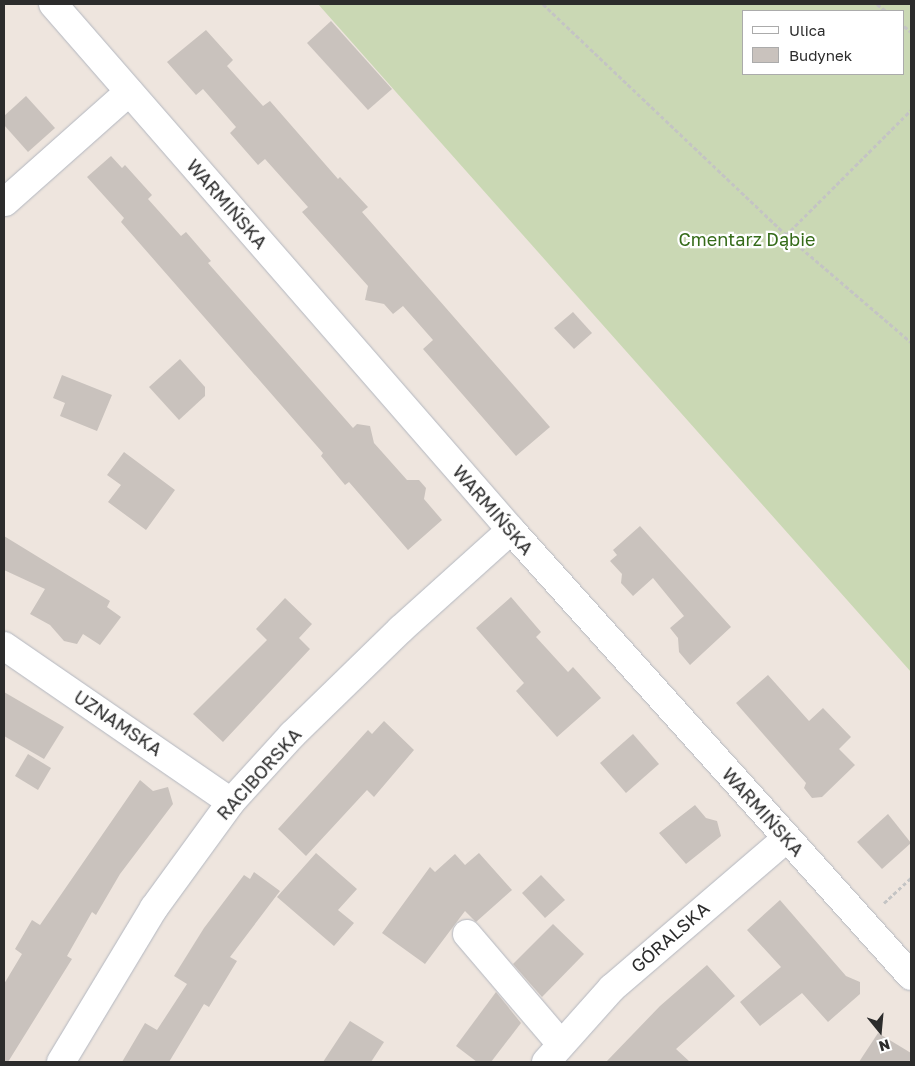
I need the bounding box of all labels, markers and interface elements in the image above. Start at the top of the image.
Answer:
legend [742,10,905,75]
text: Ulica [789,21,825,39]
text: Budynek [789,46,852,64]
street label: WARMIŃSKA [182,155,272,253]
park label: Cmentarz Dąbie [679,228,815,250]
street label: WARMIŃSKA [448,461,538,559]
street label: UZNAMSKA [70,686,166,760]
street label: RACIBORSKA [212,724,306,824]
street label: WARMIŃSKA [718,763,808,861]
street label: GÓRALSKA [626,897,714,977]
north arrow [855,1006,905,1056]
text: N [877,1036,892,1056]

